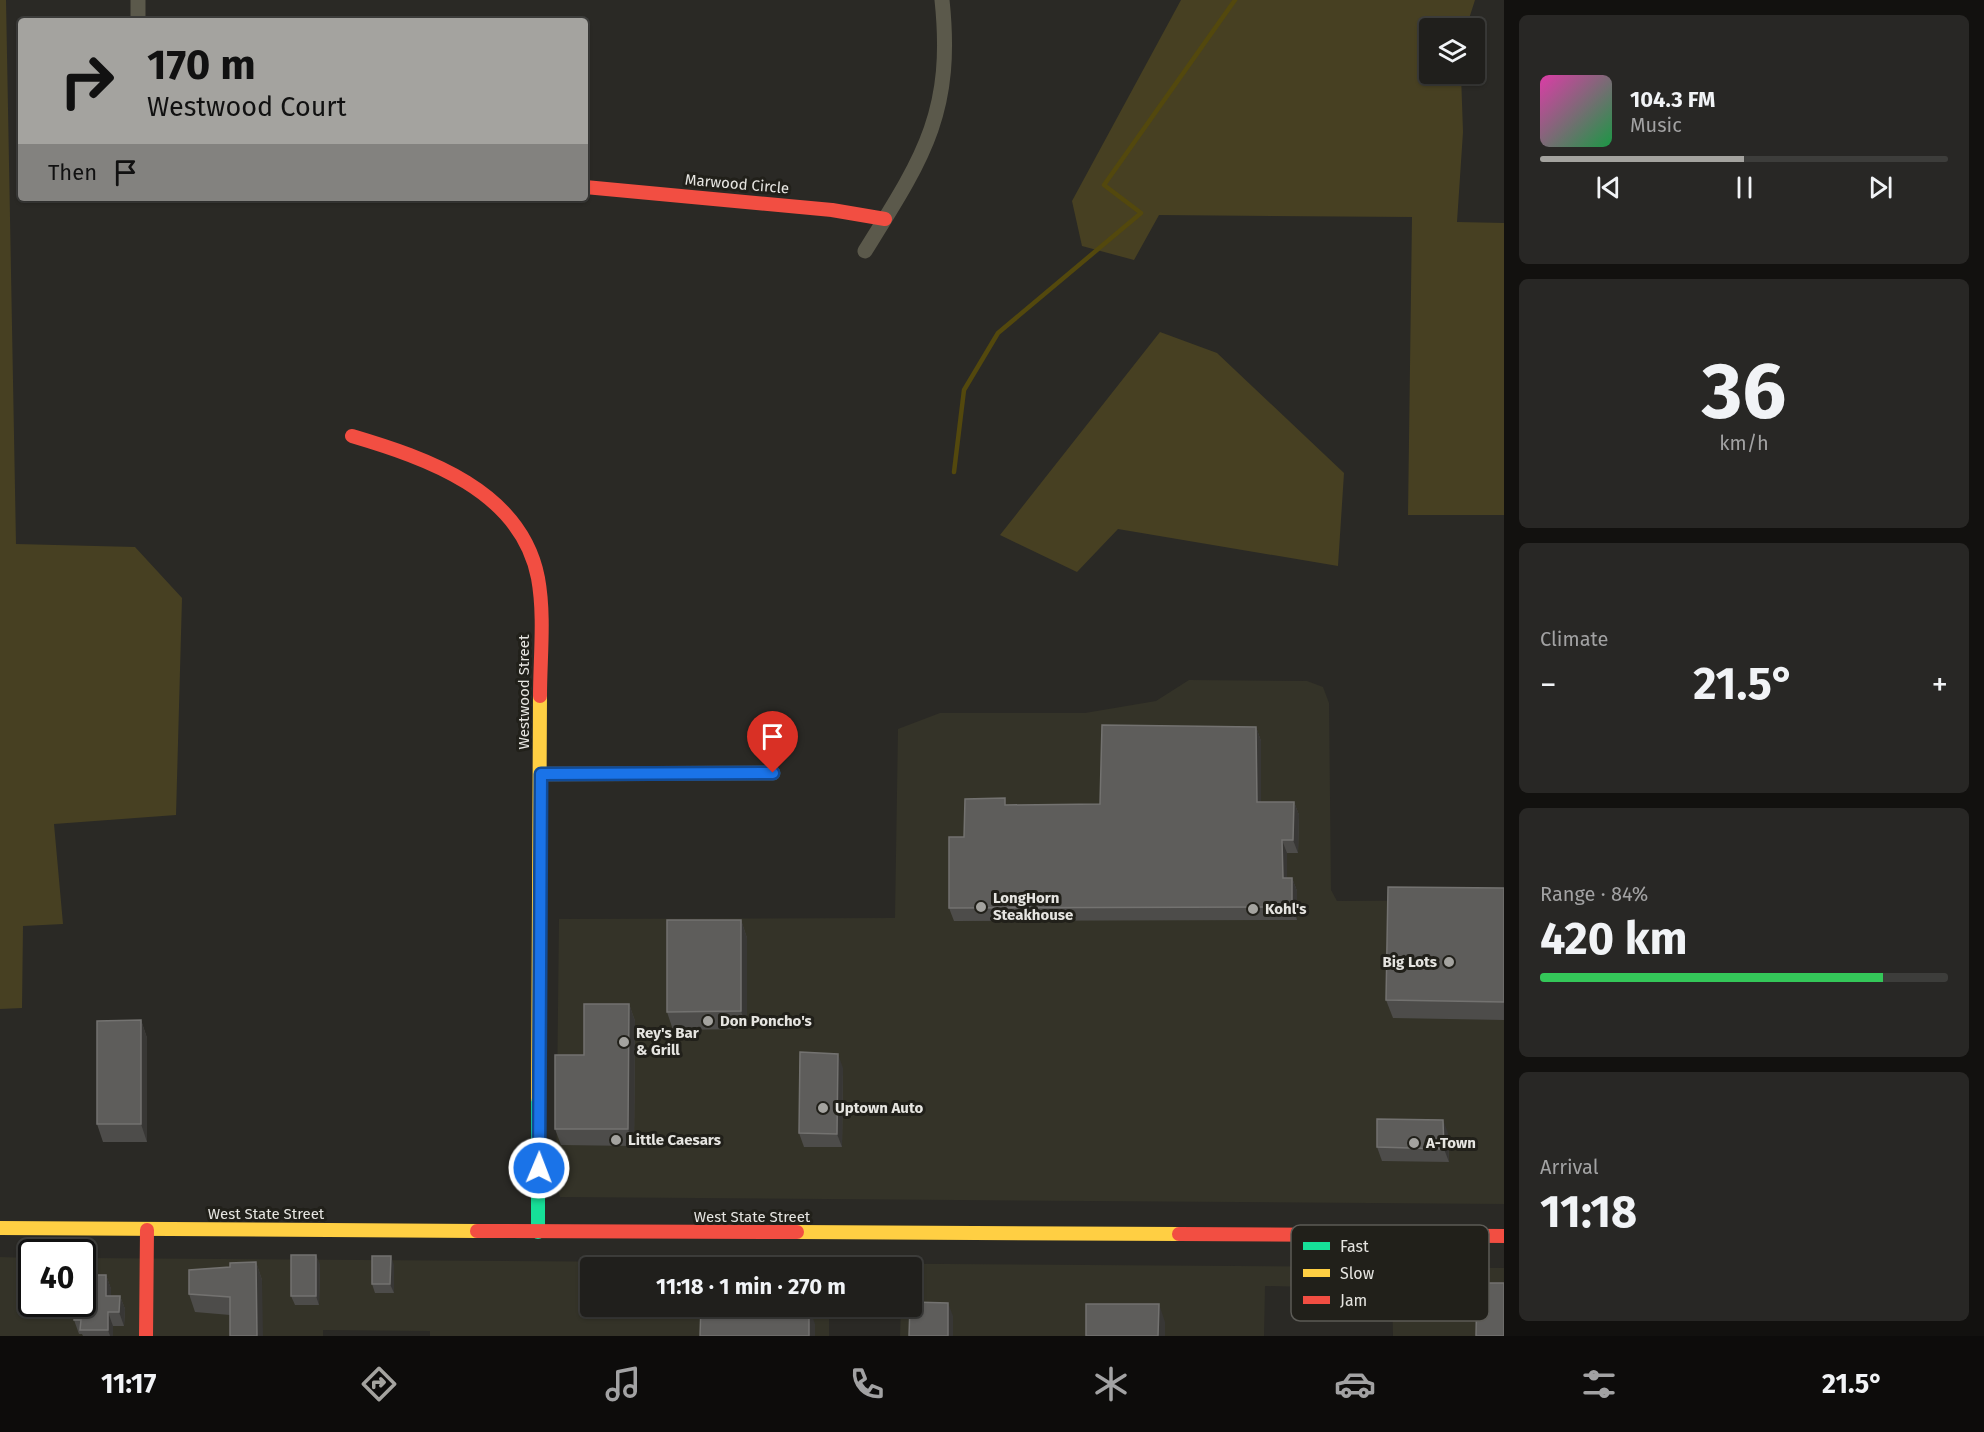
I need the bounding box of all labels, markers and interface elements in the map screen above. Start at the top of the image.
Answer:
map controls [1419,18,1485,84]
button: layers [1419,18,1485,84]
text: 170 m [147,40,256,90]
icon: right [48,42,126,120]
text: 104.3 FM [1630,86,1715,113]
text: Westwood Court [147,91,347,123]
text: Music [1630,113,1682,137]
icon: arrive [109,156,142,189]
text: Then [48,159,97,186]
street label: Marwood Circle [684,170,790,198]
icon: previous [1592,171,1625,204]
icon: pause [1728,171,1761,204]
icon: next [1864,171,1897,204]
text: 36 [1702,345,1786,439]
text: km/h [1719,431,1769,455]
text: Climate [1540,627,1608,651]
street label: Westwood Street [515,634,533,749]
text: 21.5° [1693,657,1795,711]
text: − [1540,665,1557,705]
text: + [1932,665,1948,705]
pin [747,711,798,773]
icon: arrive [756,720,789,753]
text: Range · 84% [1540,882,1648,906]
place label: LongHorn Steakhouse [993,889,1073,924]
marker: LongHorn Steakhouse [974,900,988,914]
place label: Kohl's [1265,900,1307,918]
marker: Kohl's [1246,902,1260,916]
text: 420 km [1540,912,1688,966]
place label: Big Lots [1383,953,1437,971]
marker: Big Lots [1442,955,1456,969]
place label: Don Poncho's [720,1012,812,1030]
marker: Don Poncho's [701,1014,715,1028]
place label: Rey's Bar & Grill [636,1024,700,1059]
marker: Rey's Bar & Grill [617,1035,631,1049]
place label: Uptown Auto [835,1099,923,1117]
marker: Uptown Auto [816,1101,830,1115]
place label: Little Caesars [628,1131,721,1149]
marker: Little Caesars [609,1133,623,1147]
place label: A-Town [1425,1134,1476,1152]
position arrow [507,1136,571,1200]
marker: A-Town [1407,1136,1421,1150]
text: Arrival [1540,1155,1599,1179]
text: 11:18 [1540,1185,1637,1239]
street label: West State Street [208,1205,325,1223]
street label: West State Street [694,1208,811,1226]
legend [1291,1225,1489,1321]
text: Fast [1340,1237,1369,1256]
speed limit sign: 40 [18,1239,96,1317]
text: Slow [1340,1264,1375,1283]
text: 11:18 · 1 min · 270 m [656,1273,846,1300]
text: Jam [1340,1291,1367,1310]
icon: directions [358,1363,400,1405]
icon: music [602,1363,644,1405]
icon: phone [846,1363,888,1405]
icon: climate [1090,1363,1132,1405]
icon: car [1334,1363,1376,1405]
icon: filters [1578,1363,1620,1405]
text: 11:17 [101,1368,156,1400]
text: 21.5° [1822,1368,1883,1400]

